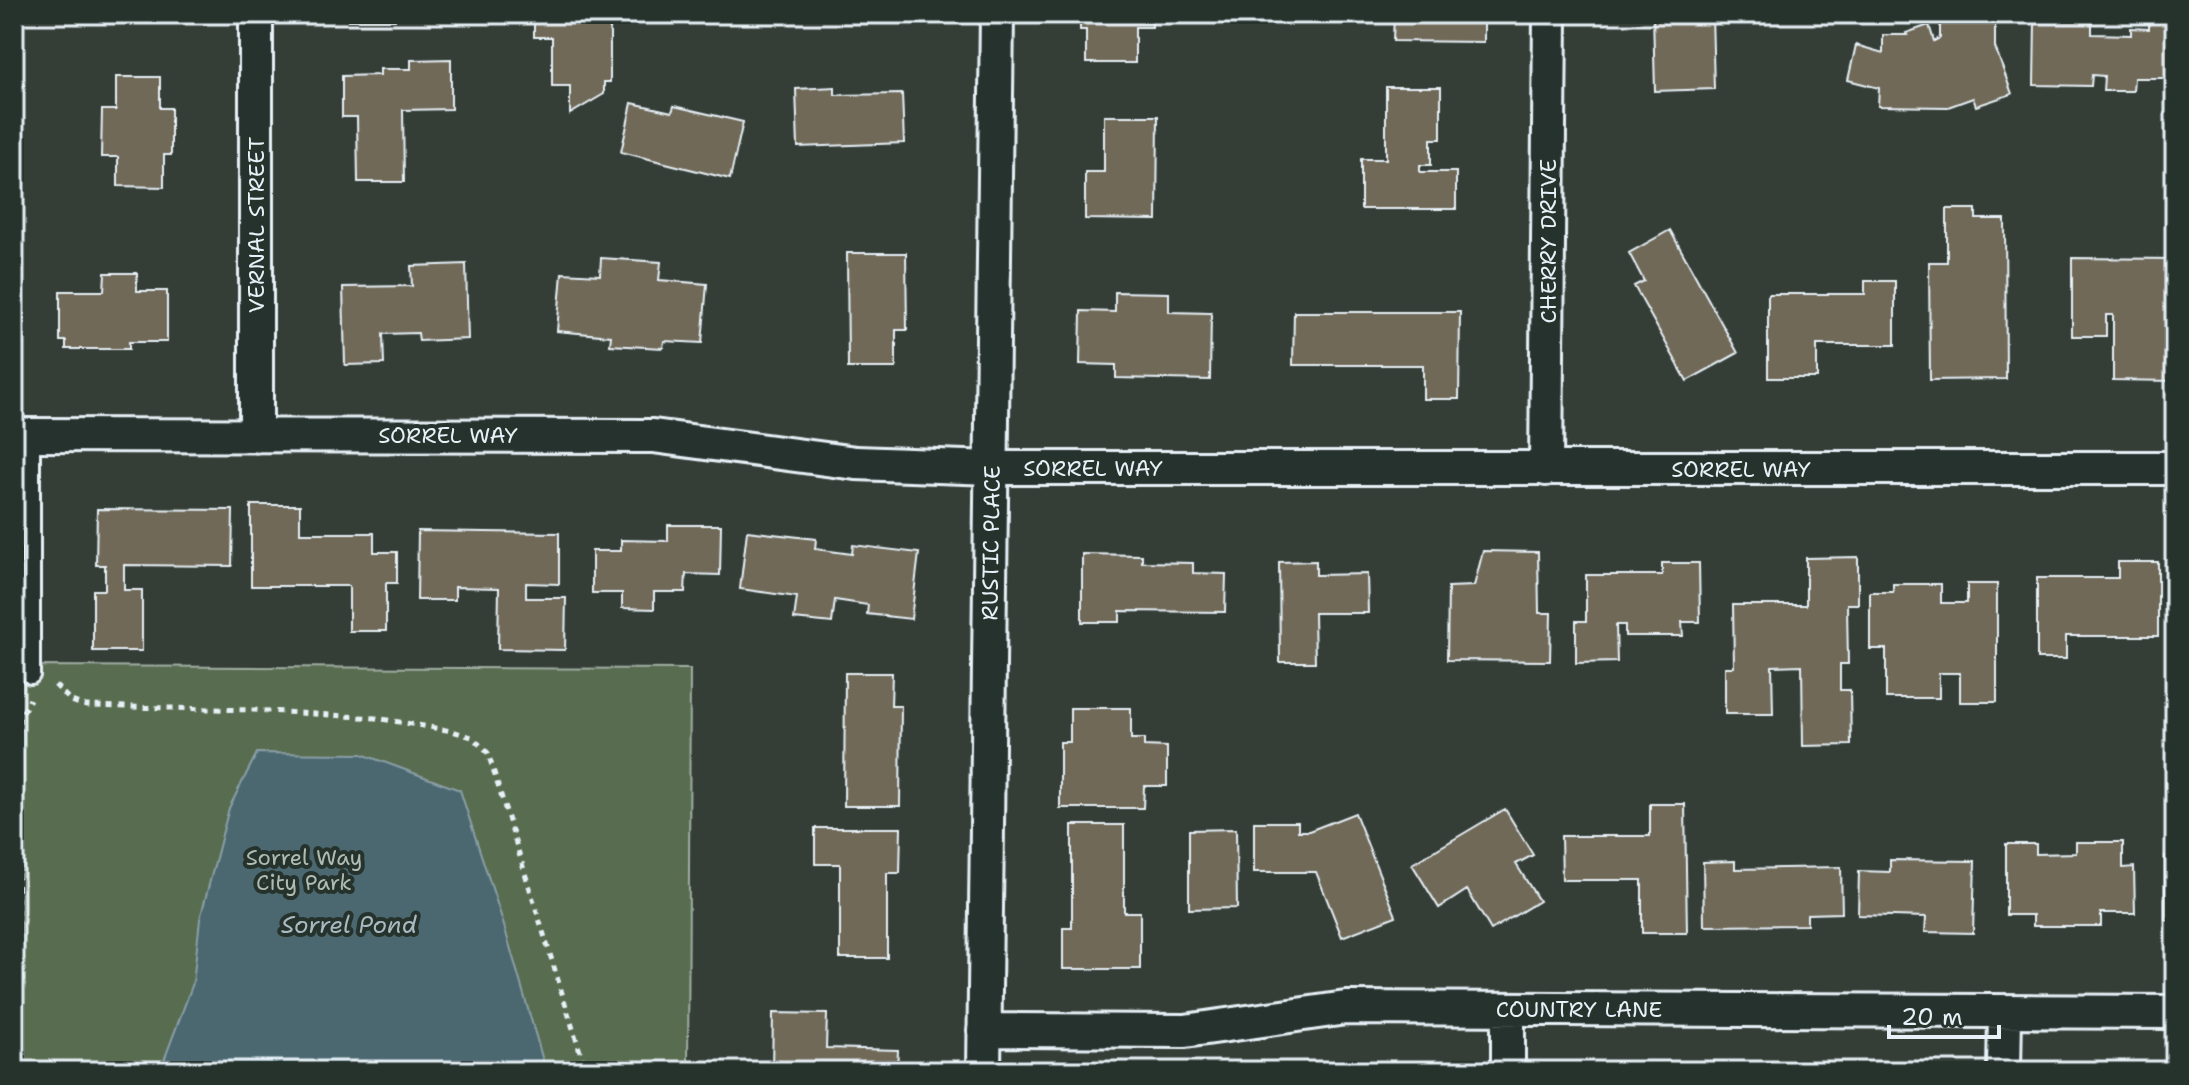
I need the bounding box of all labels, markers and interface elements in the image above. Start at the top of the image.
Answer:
street label: VERNAL STREET [242,136,271,313]
street label: CHERRY DRIVE [1534,159,1563,323]
street label: SORREL WAY [378,421,518,450]
street label: SORREL WAY [1023,454,1163,483]
street label: SORREL WAY [1671,455,1811,484]
street label: RUSTIC PLACE [975,465,1007,621]
park label: Sorrel Way City Park [246,843,362,897]
water label: Sorrel Pond [281,909,418,941]
scale bar [1889,989,1999,1039]
street label: COUNTRY LANE [1496,995,1662,1024]
text: 20 m [1901,1001,1963,1033]

